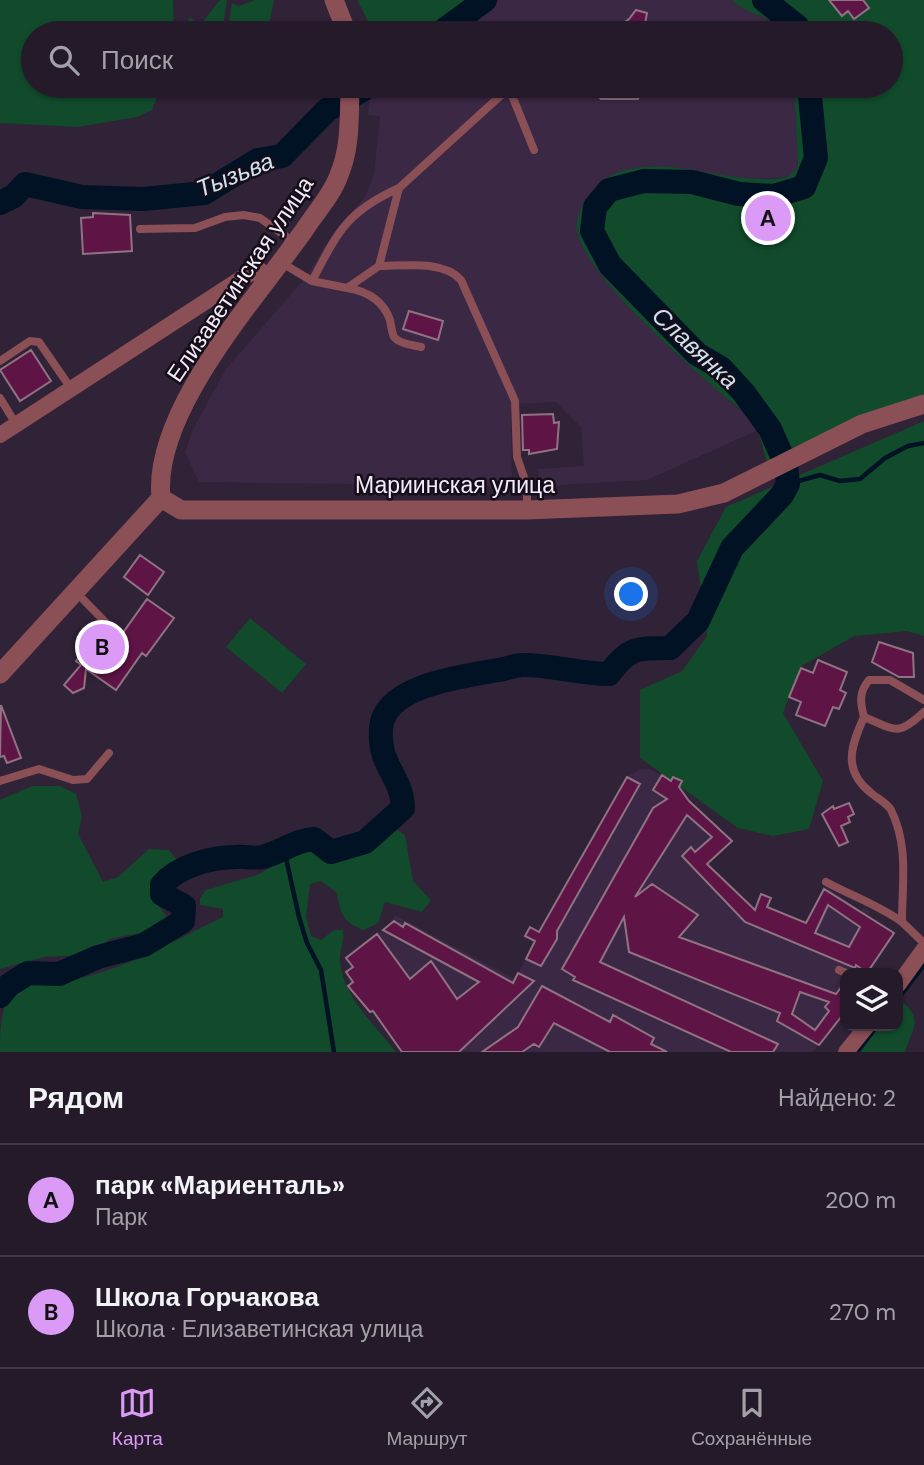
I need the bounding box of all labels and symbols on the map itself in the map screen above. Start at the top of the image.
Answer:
water label: Тызьва [192,145,278,204]
street label: Елизаветинская улица [160,170,320,388]
pin: A [745,192,791,244]
water label: Славянка [646,300,745,395]
street label: Мариинская улица [355,470,555,500]
your location [614,577,648,611]
pin: B [79,621,125,673]

